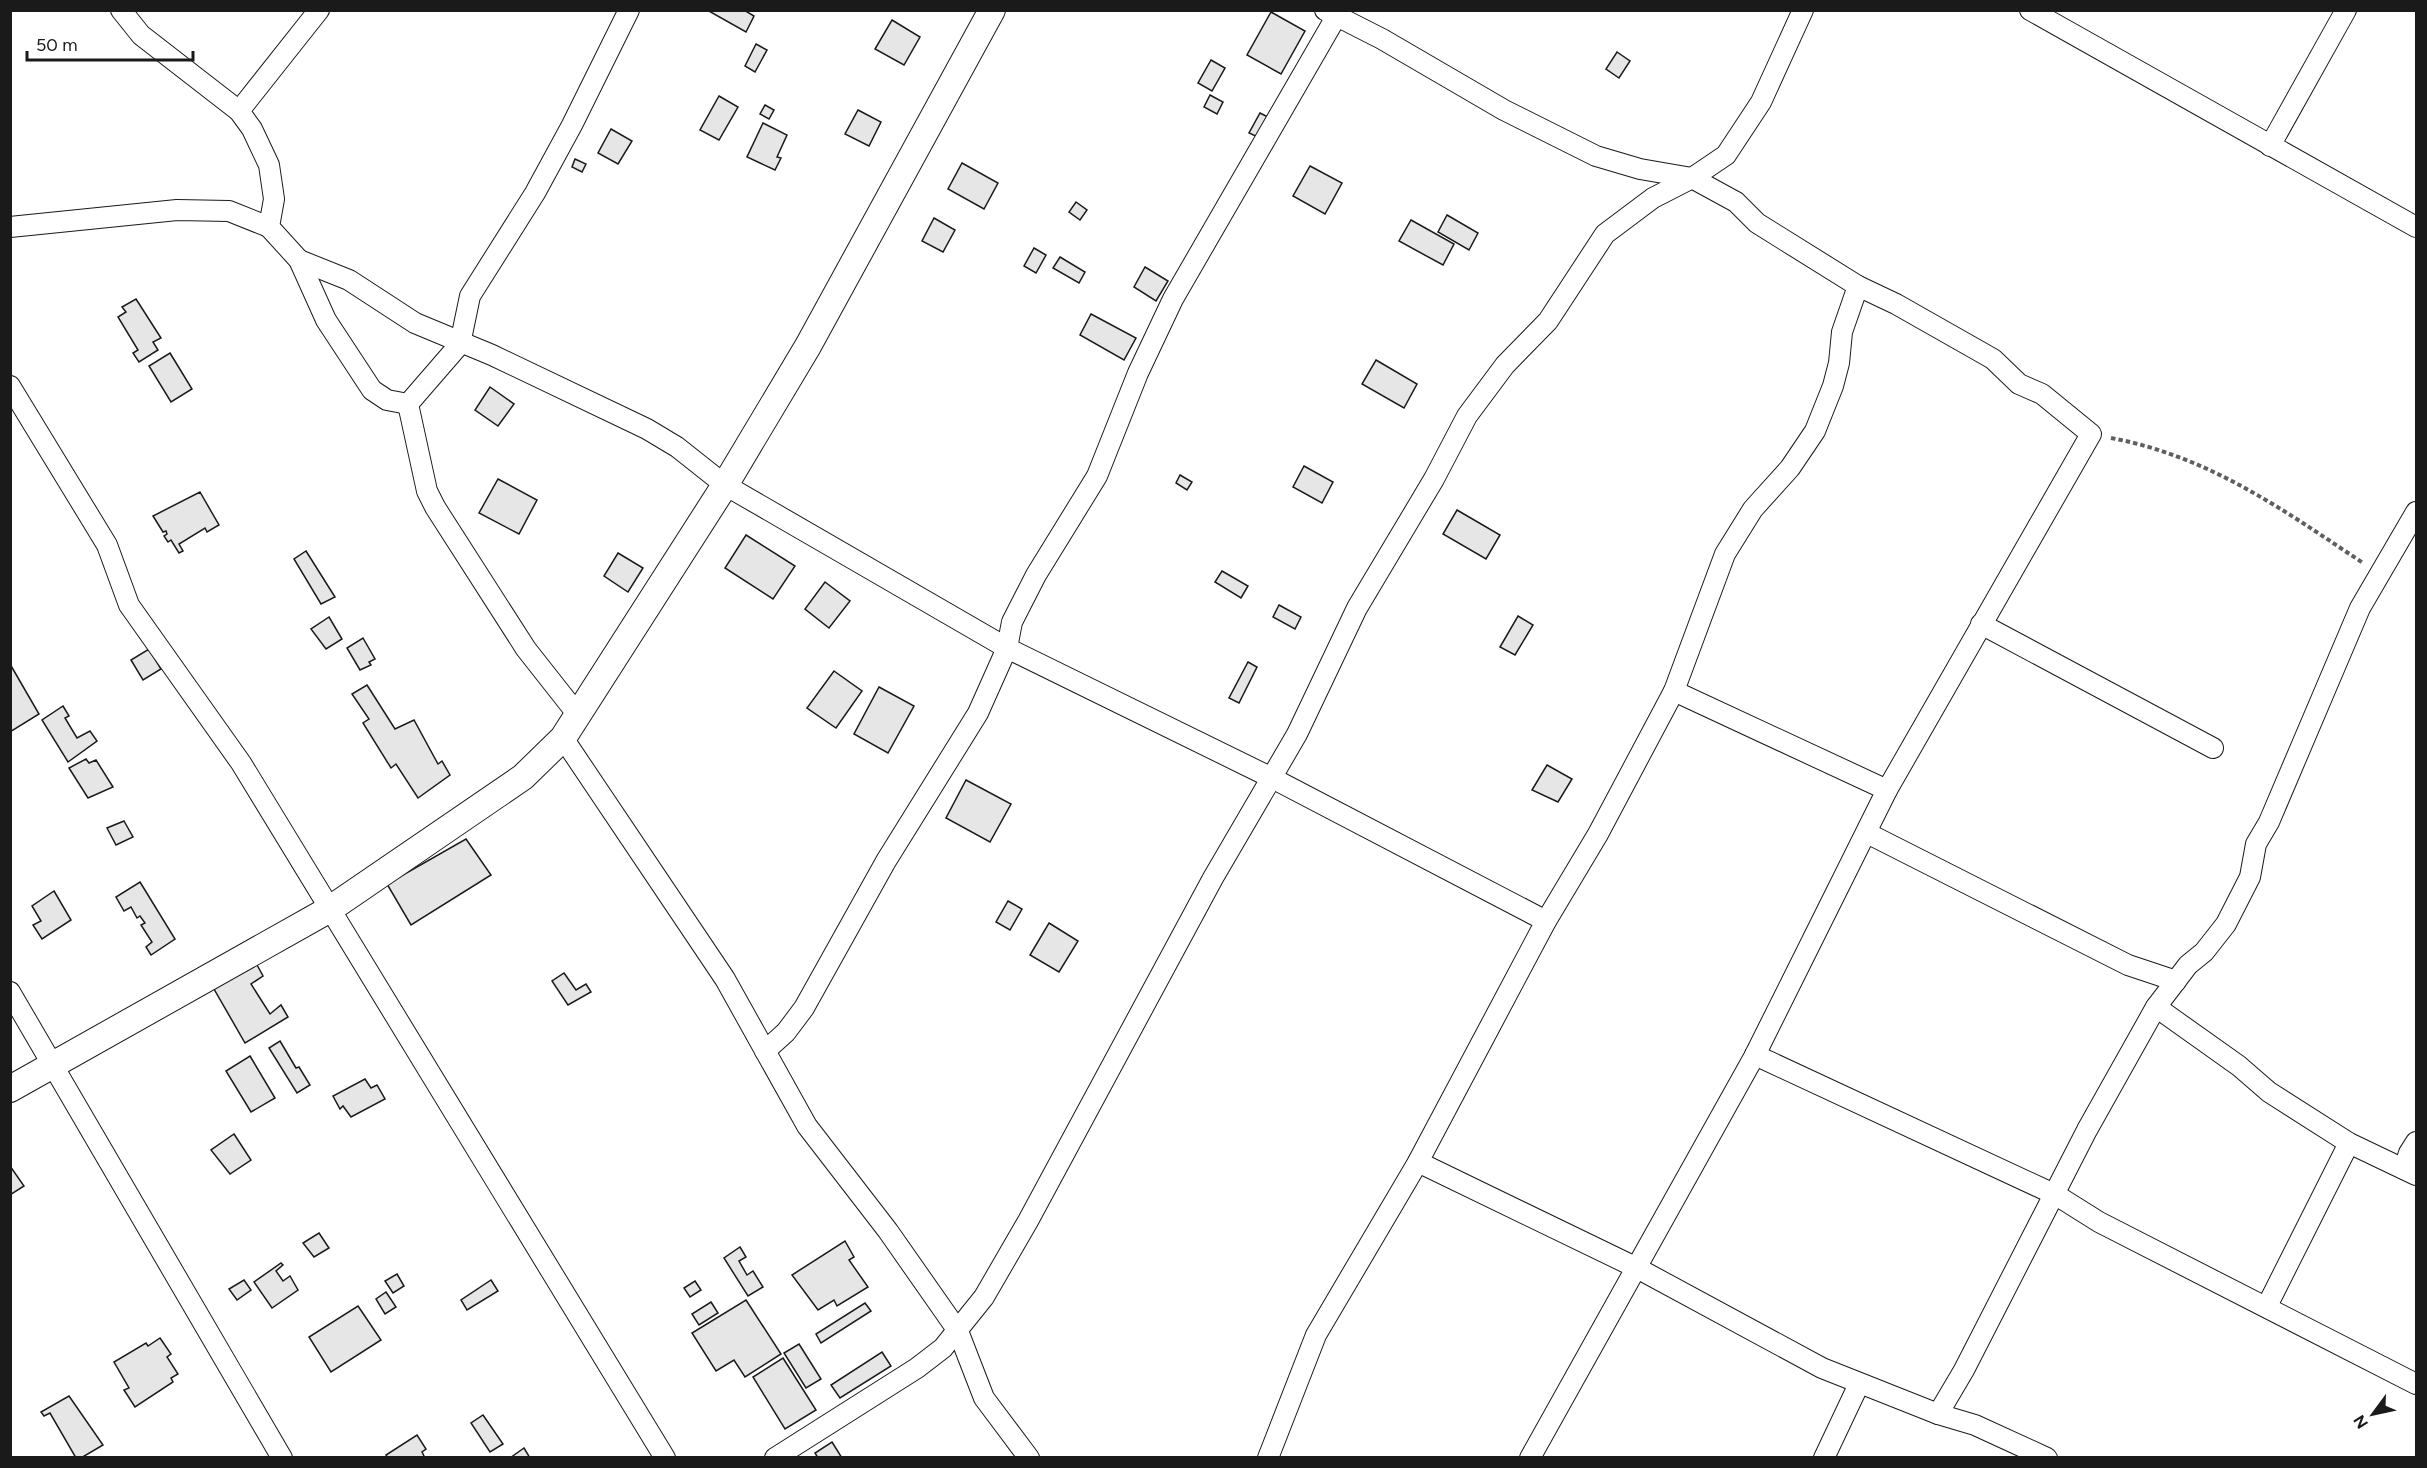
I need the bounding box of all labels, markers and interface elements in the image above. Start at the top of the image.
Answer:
scale bar [27,24,194,62]
text: 50 m [36,34,78,56]
north arrow [2343,1384,2403,1444]
text: N [2350,1412,2372,1432]

